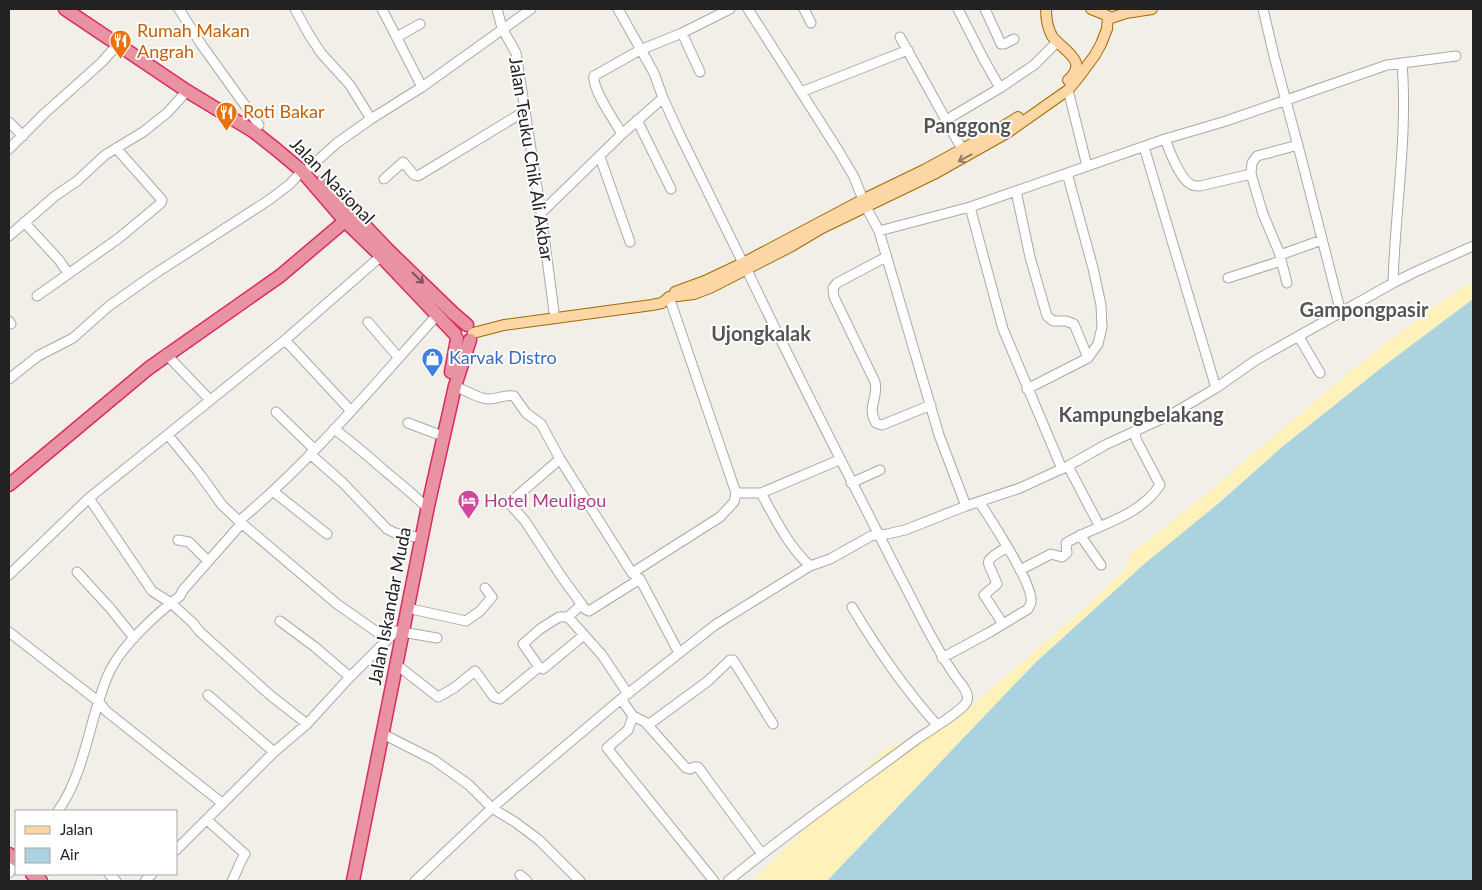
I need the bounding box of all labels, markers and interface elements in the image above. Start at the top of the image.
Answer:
place label: Rumah Makan Angrah [137,19,250,62]
restaurant icon: Rumah Makan Angrah [109,29,133,60]
street label: Jalan Teuku Chik Ali Akbar [505,55,559,263]
restaurant icon: Roti Bakar [215,100,239,131]
place label: Roti Bakar [243,100,325,122]
district label: Panggong [923,113,1011,137]
street label: Jalan Nasional [286,132,380,228]
one-way arrow [958,153,973,163]
one-way arrow [411,272,423,284]
district label: Gampongpasir [1300,297,1429,321]
district label: Ujongkalak [711,321,811,345]
shop icon: Karvak Distro [421,346,445,377]
place label: Karvak Distro [449,346,557,368]
district label: Kampungbelakang [1059,402,1224,426]
hotel icon: Hotel Meuligou [456,489,480,520]
place label: Hotel Meuligou [484,489,606,511]
street label: Jalan Iskandar Muda [363,525,415,687]
legend [15,810,178,875]
text: Jalan [60,820,93,838]
text: Air [60,845,80,863]

